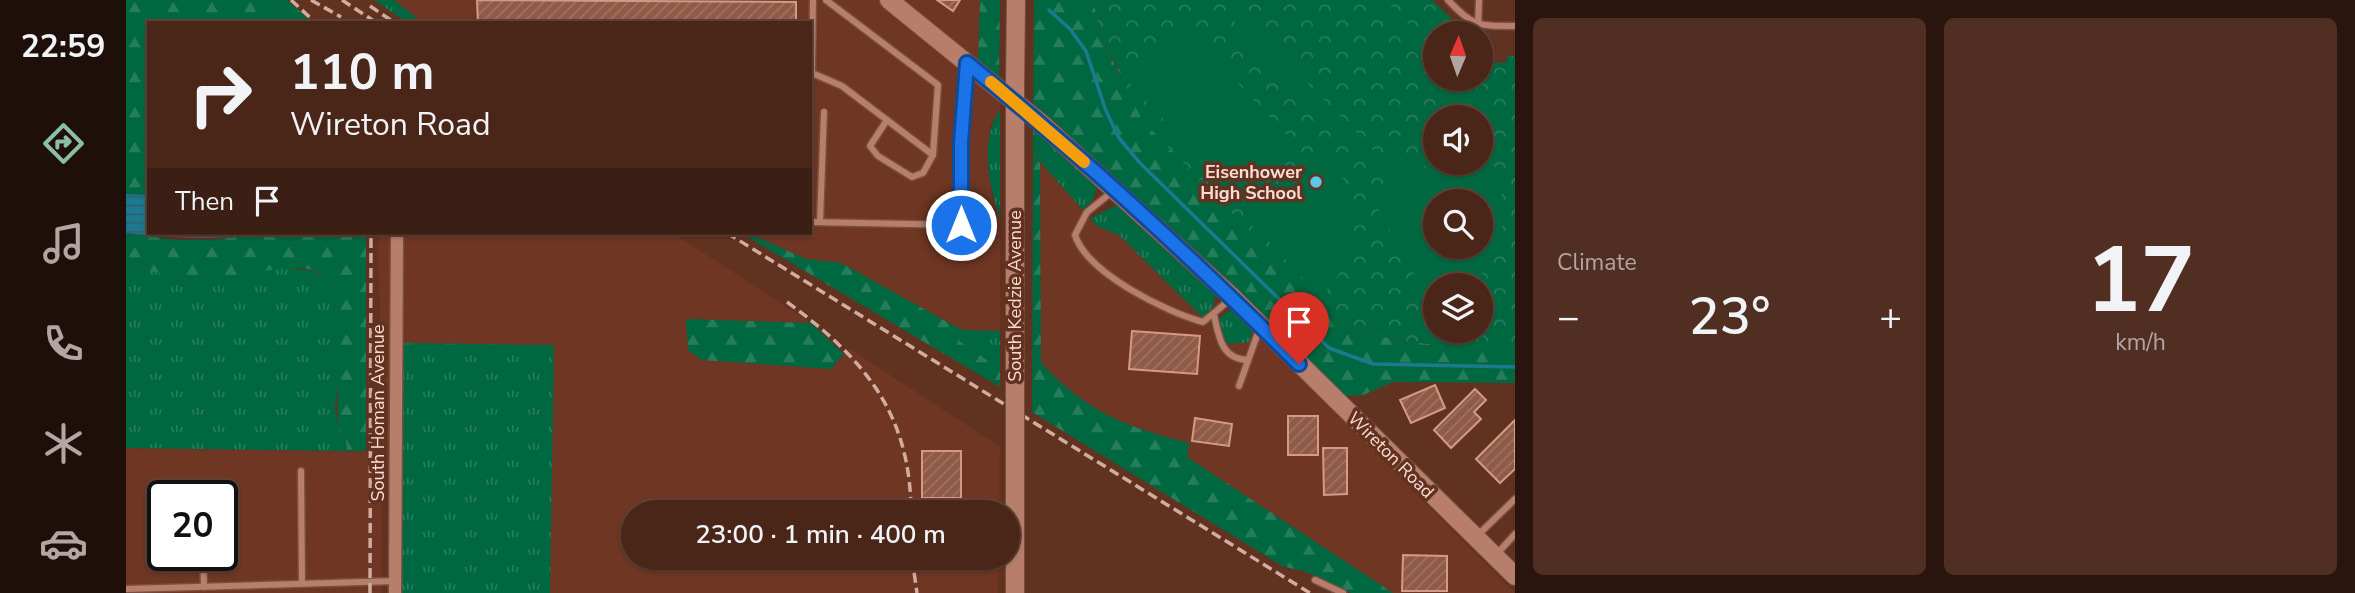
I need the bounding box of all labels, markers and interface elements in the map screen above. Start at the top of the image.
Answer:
north arrow [1423,21,1493,91]
map controls [1423,21,1493,343]
text: 22:59 [21,25,105,68]
text: 110 m [290,39,434,106]
icon: right [175,49,266,140]
text: Wireton Road [290,103,491,146]
button: sound [1423,105,1493,175]
icon: directions [39,119,88,168]
place label: Eisenhower High School [1200,160,1302,205]
marker: Eisenhower High School [1308,174,1324,190]
icon: arrive [248,182,286,220]
text: Then [175,184,234,219]
position arrow [924,188,998,262]
button: search [1423,189,1493,259]
street label: South Kedzie Avenue [1003,210,1027,382]
icon: music [39,219,88,268]
text: 17 [2086,219,2195,343]
text: Climate [1557,247,1637,278]
button: layers [1423,273,1493,343]
text: 23° [1689,281,1770,352]
pin [1269,292,1329,364]
text: − [1557,292,1580,343]
text: + [1879,292,1902,343]
icon: arrive [1280,303,1318,341]
icon: phone [39,319,88,368]
street label: South Homan Avenue [366,324,390,502]
text: km/h [2115,327,2166,358]
street label: Wireton Road [1343,407,1439,503]
icon: climate [39,419,88,468]
speed limit sign: 20 [147,480,238,571]
text: 23:00 · 1 min · 400 m [695,517,946,552]
icon: car [39,519,88,568]

